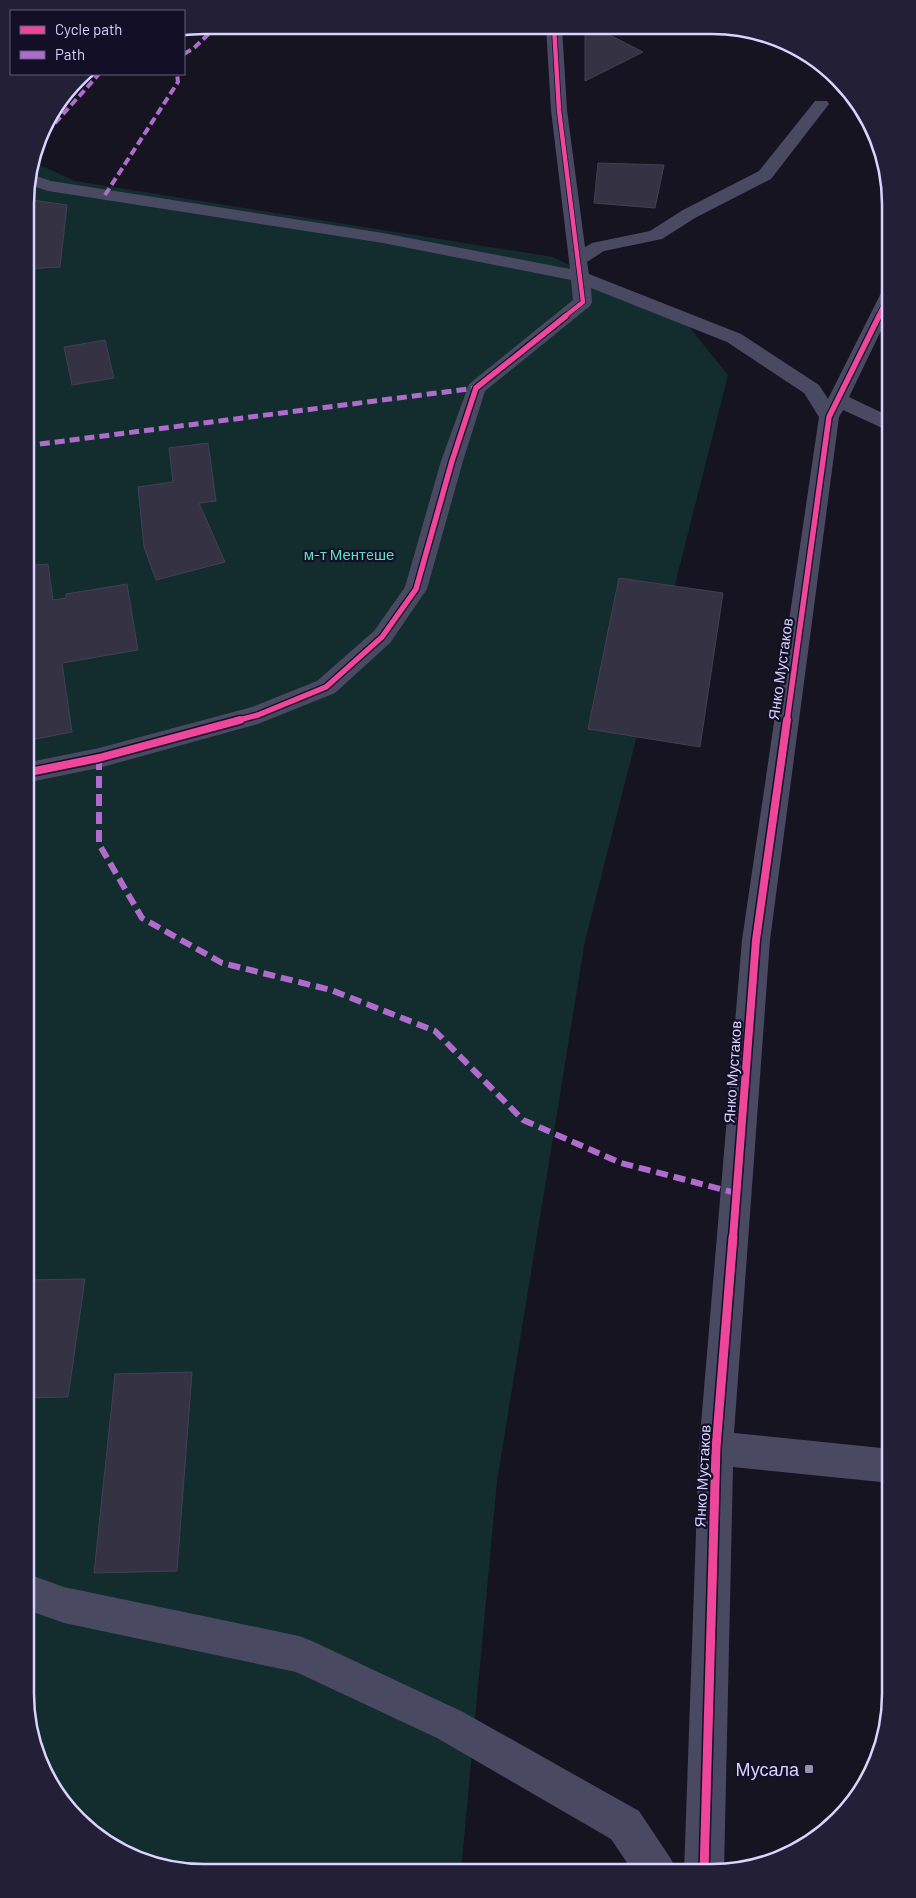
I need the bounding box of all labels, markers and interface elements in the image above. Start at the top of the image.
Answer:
legend [10,10,185,75]
text: Cycle path [55,20,122,38]
text: Path [55,45,85,63]
park label: м-т Ментeше [304,545,394,563]
street label: Янко Мустаков [764,617,796,721]
street label: Янко Мустаков [719,1020,745,1124]
street label: Янко Мустаков [690,1424,714,1528]
place label: Мусала [735,1758,800,1780]
marker: Мусала [803,1763,815,1775]

